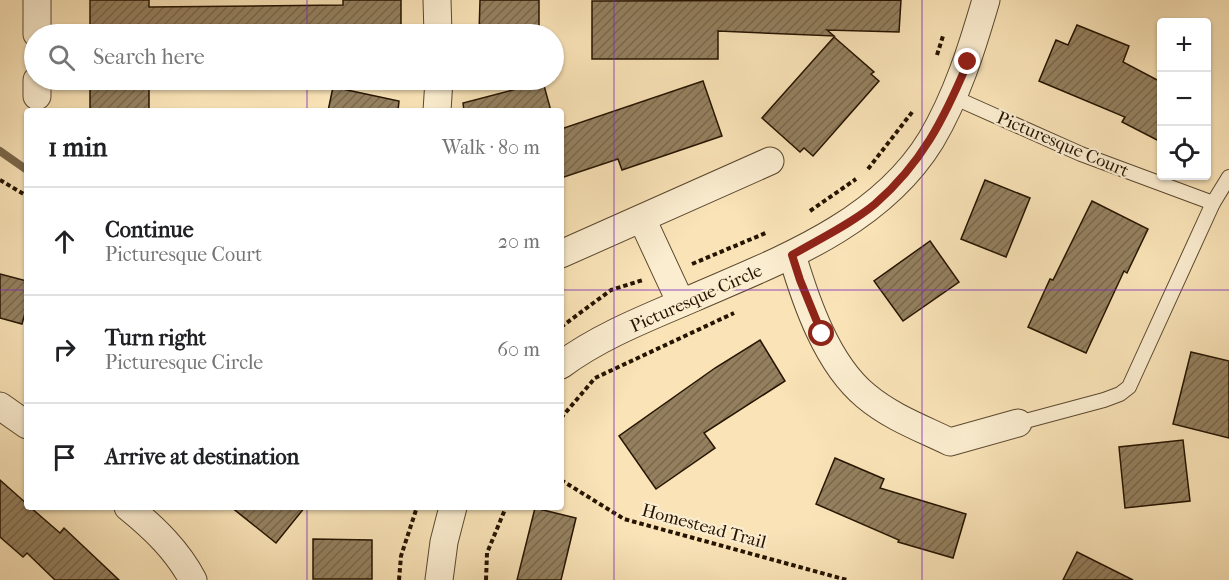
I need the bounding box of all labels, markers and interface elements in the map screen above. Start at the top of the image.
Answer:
map controls [1157,18,1211,180]
button: + [1157,18,1211,72]
search box [24,24,564,90]
icon: search [45,41,78,74]
text: Search here [93,44,205,70]
route end [954,48,980,74]
button: − [1157,72,1211,126]
street label: Picturesque Court [994,107,1132,182]
button: locate [1157,126,1211,180]
text: 1 min [48,132,107,163]
text: Walk · 80 m [442,136,540,159]
text: Continue [105,217,194,243]
icon: ahead [48,225,81,258]
text: 20 m [498,230,540,253]
text: Picturesque Court [105,243,262,266]
street label: Picturesque Circle [627,260,766,337]
route start [808,320,834,346]
text: Turn right [105,325,206,351]
icon: right [48,333,81,366]
text: 60 m [497,338,540,361]
text: Picturesque Circle [105,351,263,374]
icon: arrive [48,441,81,474]
text: Arrive at destination [105,444,299,470]
street label: Homestead Trail [639,500,768,553]

